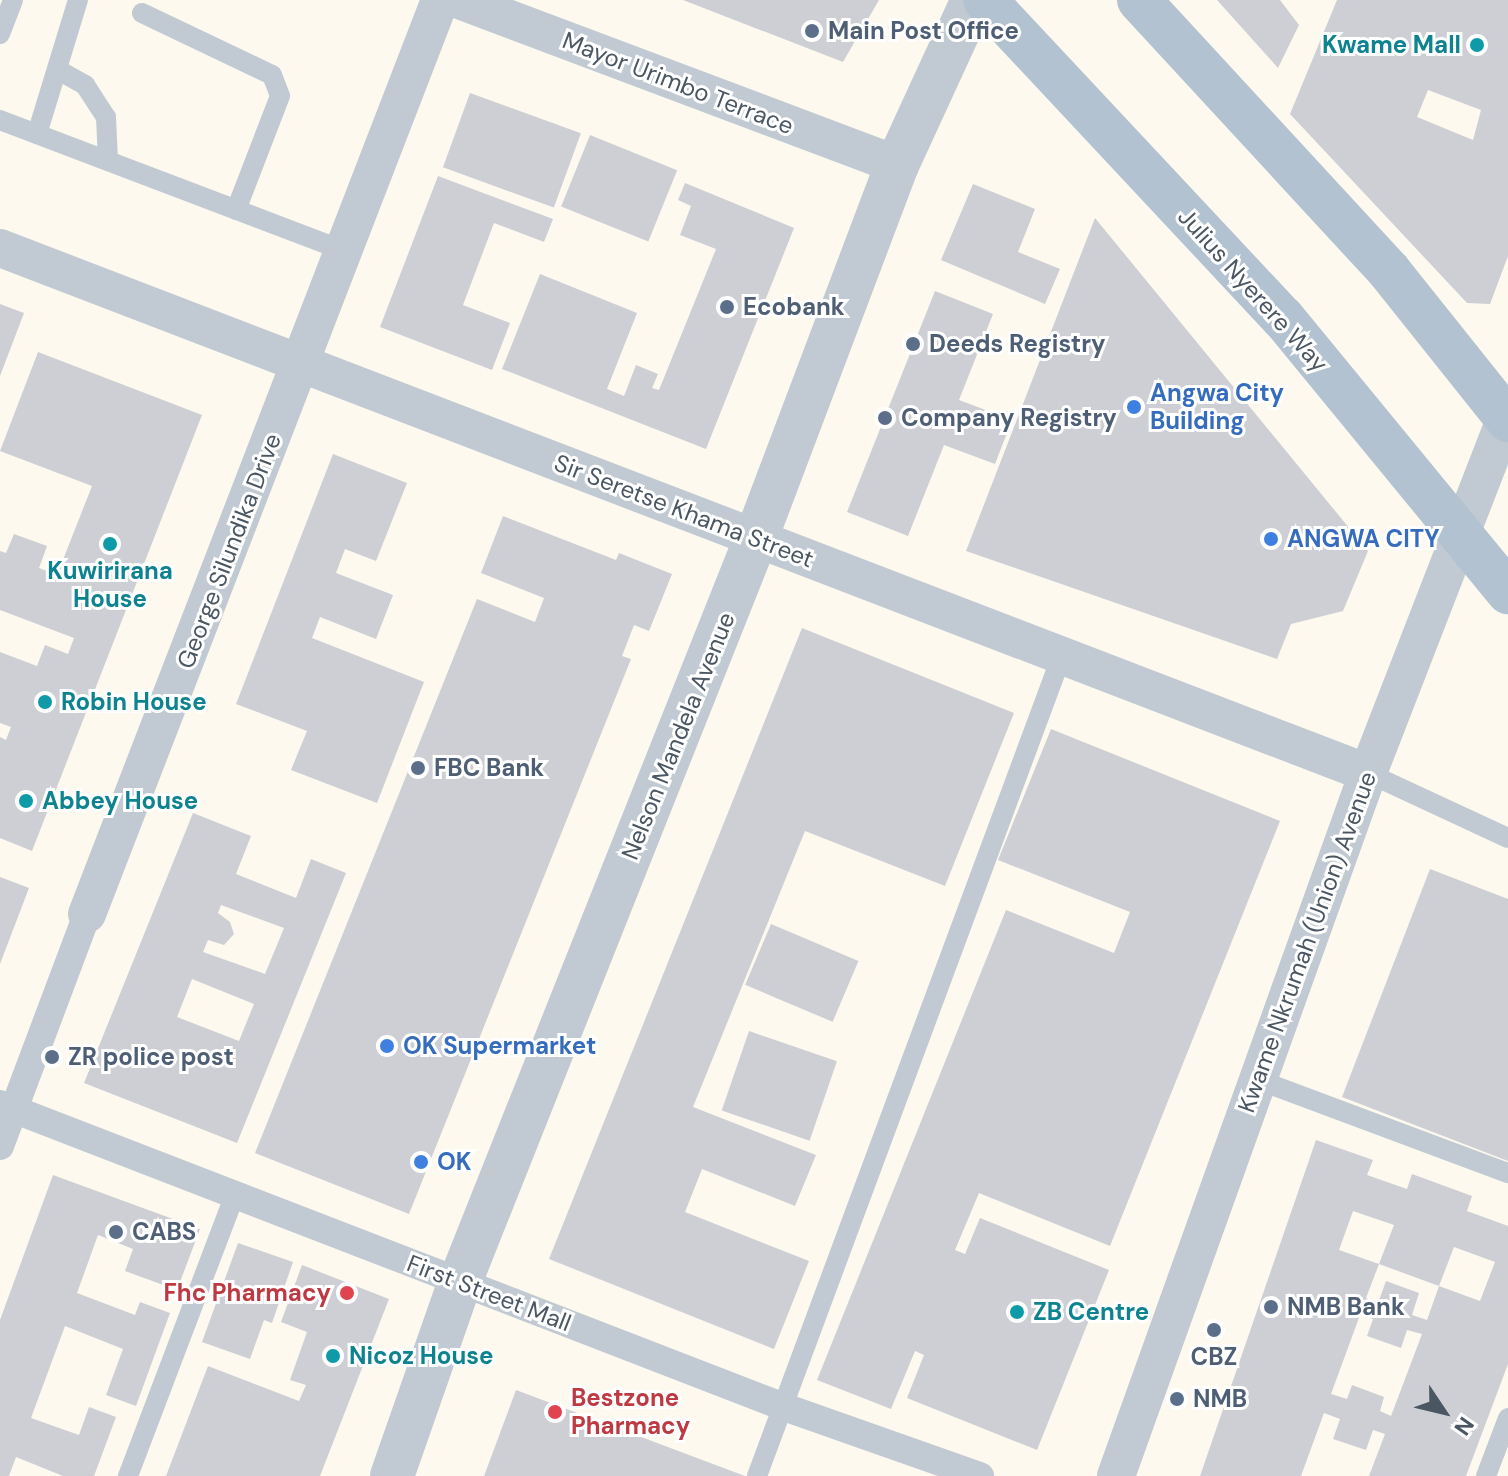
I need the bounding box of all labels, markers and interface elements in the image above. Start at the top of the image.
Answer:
place label: Main Post Office [828,17,1019,45]
marker: Main Post Office [803,22,821,40]
street label: Mayor Urimbo Terrace [558,26,798,140]
place label: Kwame Mall [1322,31,1461,59]
marker: Kwame Mall [1468,36,1486,54]
street label: Julius Nyerere Way [1172,202,1334,378]
place label: Ecobank [743,293,845,321]
marker: Ecobank [718,298,736,316]
place label: Deeds Registry [929,330,1106,358]
marker: Deeds Registry [904,335,922,353]
place label: Angwa City Building [1150,379,1284,435]
marker: Angwa City Building [1125,398,1143,416]
place label: Company Registry [901,404,1117,432]
marker: Company Registry [876,409,894,427]
street label: George Silundika Drive [171,430,287,672]
street label: Sir Seretse Khama Street [550,448,818,574]
place label: ANGWA CITY [1287,525,1439,553]
marker: ANGWA CITY [1262,530,1280,548]
marker: Kuwirirana House [101,535,119,553]
place label: Kuwirirana House [47,557,173,613]
street label: Nelson Mandela Avenue [615,608,741,864]
place label: Robin House [61,688,207,716]
marker: Robin House [36,693,54,711]
place label: FBC Bank [434,754,544,782]
marker: FBC Bank [409,759,427,777]
street label: Kwame Nkrumah (Union) Avenue [1232,768,1382,1116]
place label: Abbey House [42,787,198,815]
marker: Abbey House [17,792,35,810]
place label: OK Supermarket [403,1032,596,1060]
marker: OK Supermarket [378,1037,396,1055]
place label: ZR police post [68,1043,234,1071]
marker: ZR police post [43,1048,61,1066]
place label: OK [437,1148,471,1176]
marker: OK [412,1153,430,1171]
place label: CABS [132,1218,196,1246]
marker: CABS [107,1223,125,1241]
street label: First Street Mall [403,1249,575,1337]
place label: Fhc Pharmacy [163,1279,331,1307]
marker: Fhc Pharmacy [338,1284,356,1302]
place label: NMB Bank [1287,1293,1405,1321]
place label: ZB Centre [1033,1298,1149,1326]
marker: NMB Bank [1262,1298,1280,1316]
marker: ZB Centre [1008,1303,1026,1321]
marker: CBZ [1205,1321,1223,1339]
place label: Nicoz House [349,1342,493,1370]
place label: CBZ [1191,1343,1237,1371]
marker: Nicoz House [324,1347,342,1365]
north arrow [1404,1372,1484,1452]
place label: Bestzone Pharmacy [571,1384,690,1440]
place label: NMB [1193,1385,1247,1413]
marker: NMB [1168,1390,1186,1408]
marker: Bestzone Pharmacy [546,1403,564,1421]
text: N [1448,1411,1481,1441]

